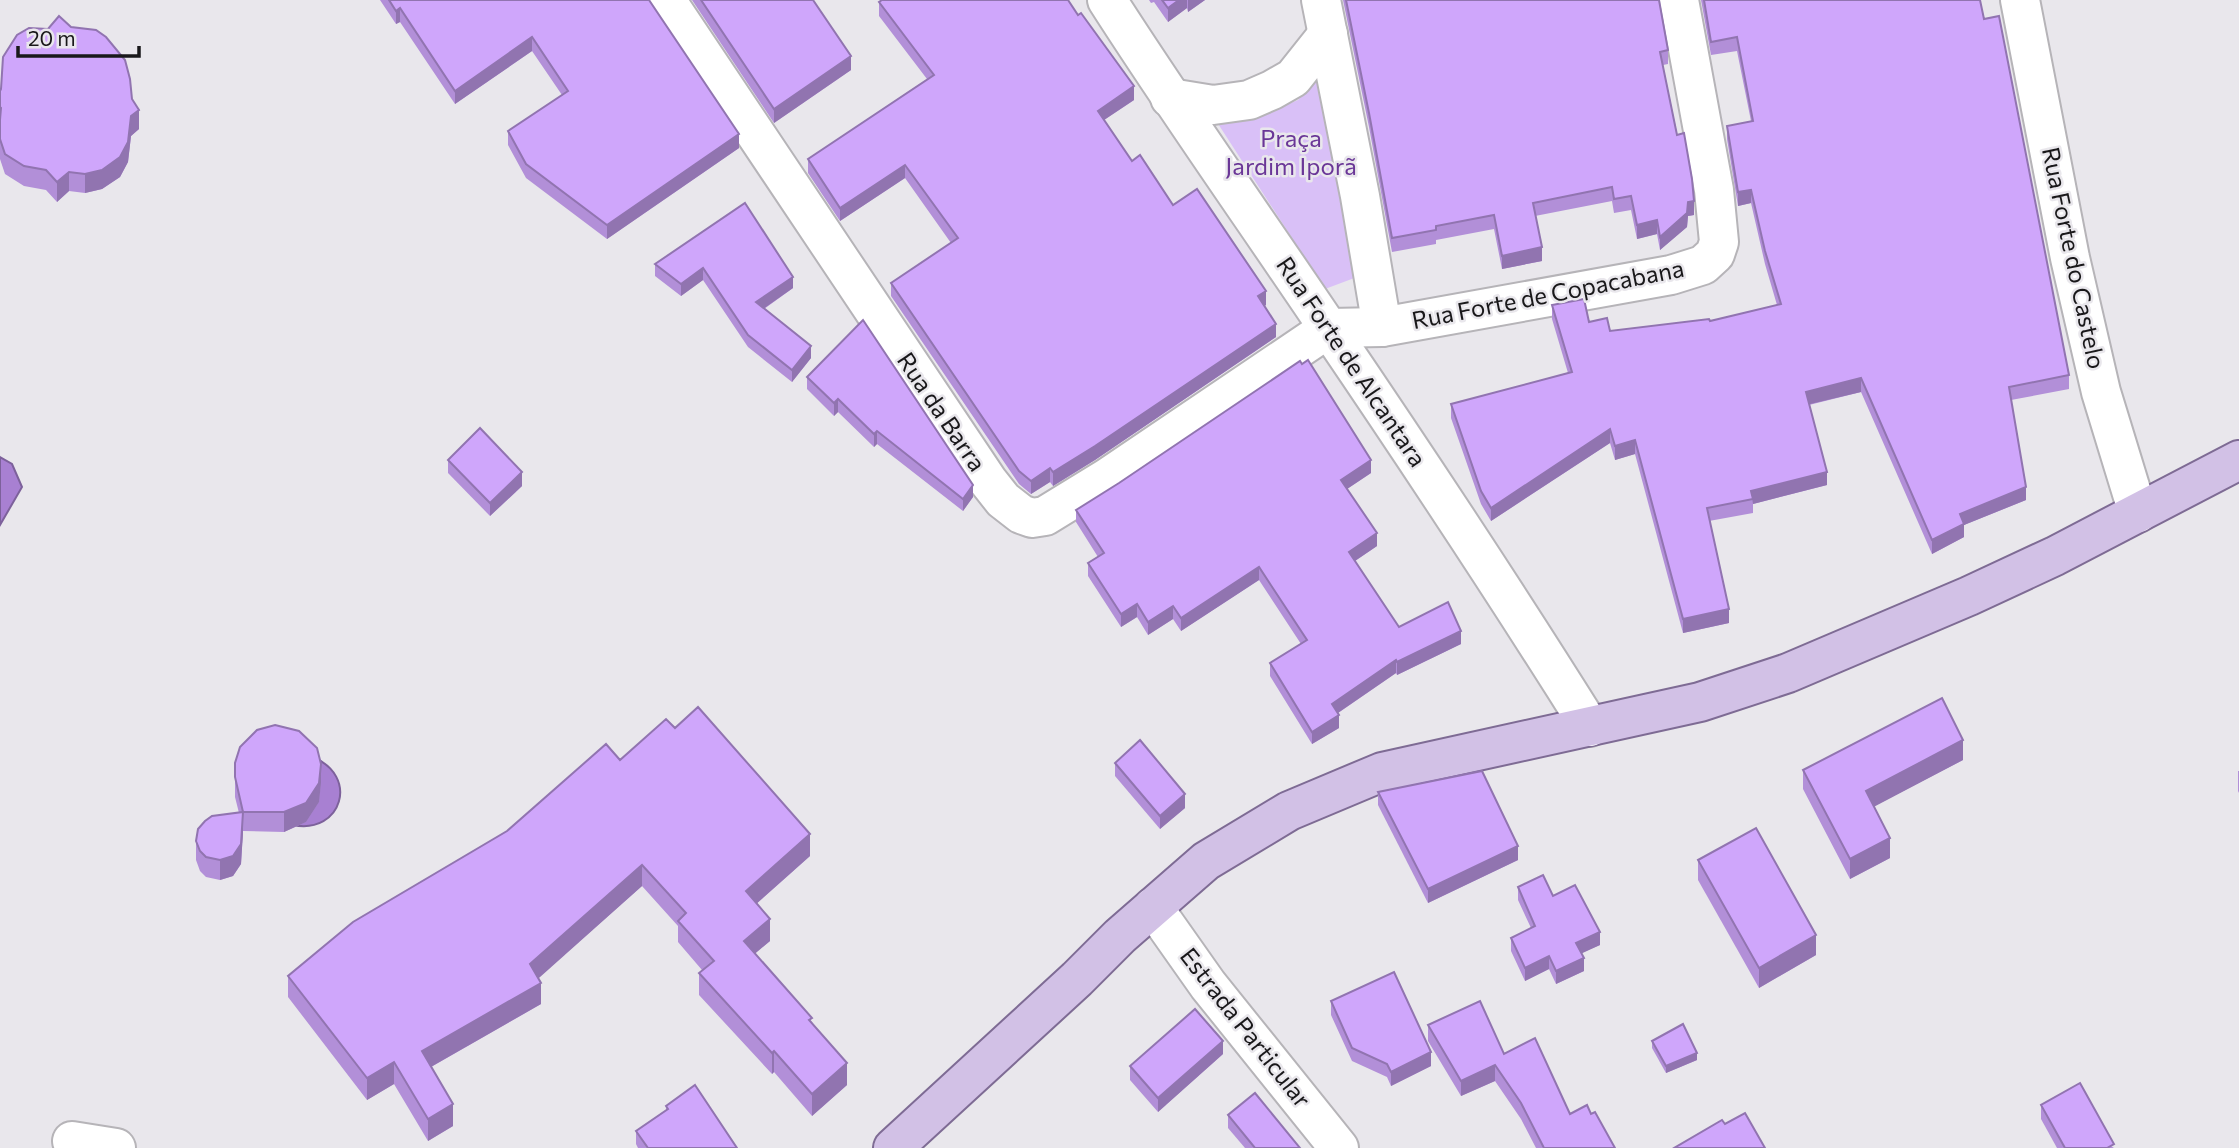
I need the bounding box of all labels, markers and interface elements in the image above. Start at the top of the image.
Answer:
scale bar [18,14,138,58]
text: 20 m [28,25,76,50]
park label: Praça Jardim Iporã [1225,123,1357,180]
street label: Rua Forte do Castelo [2037,144,2112,371]
street label: Rua Forte de Alcantara [1271,251,1433,472]
street label: Rua Forte de Copacabana [1409,253,1686,334]
street label: Rua da Barra [892,346,993,476]
street label: Estrada Particular [1175,942,1318,1113]

